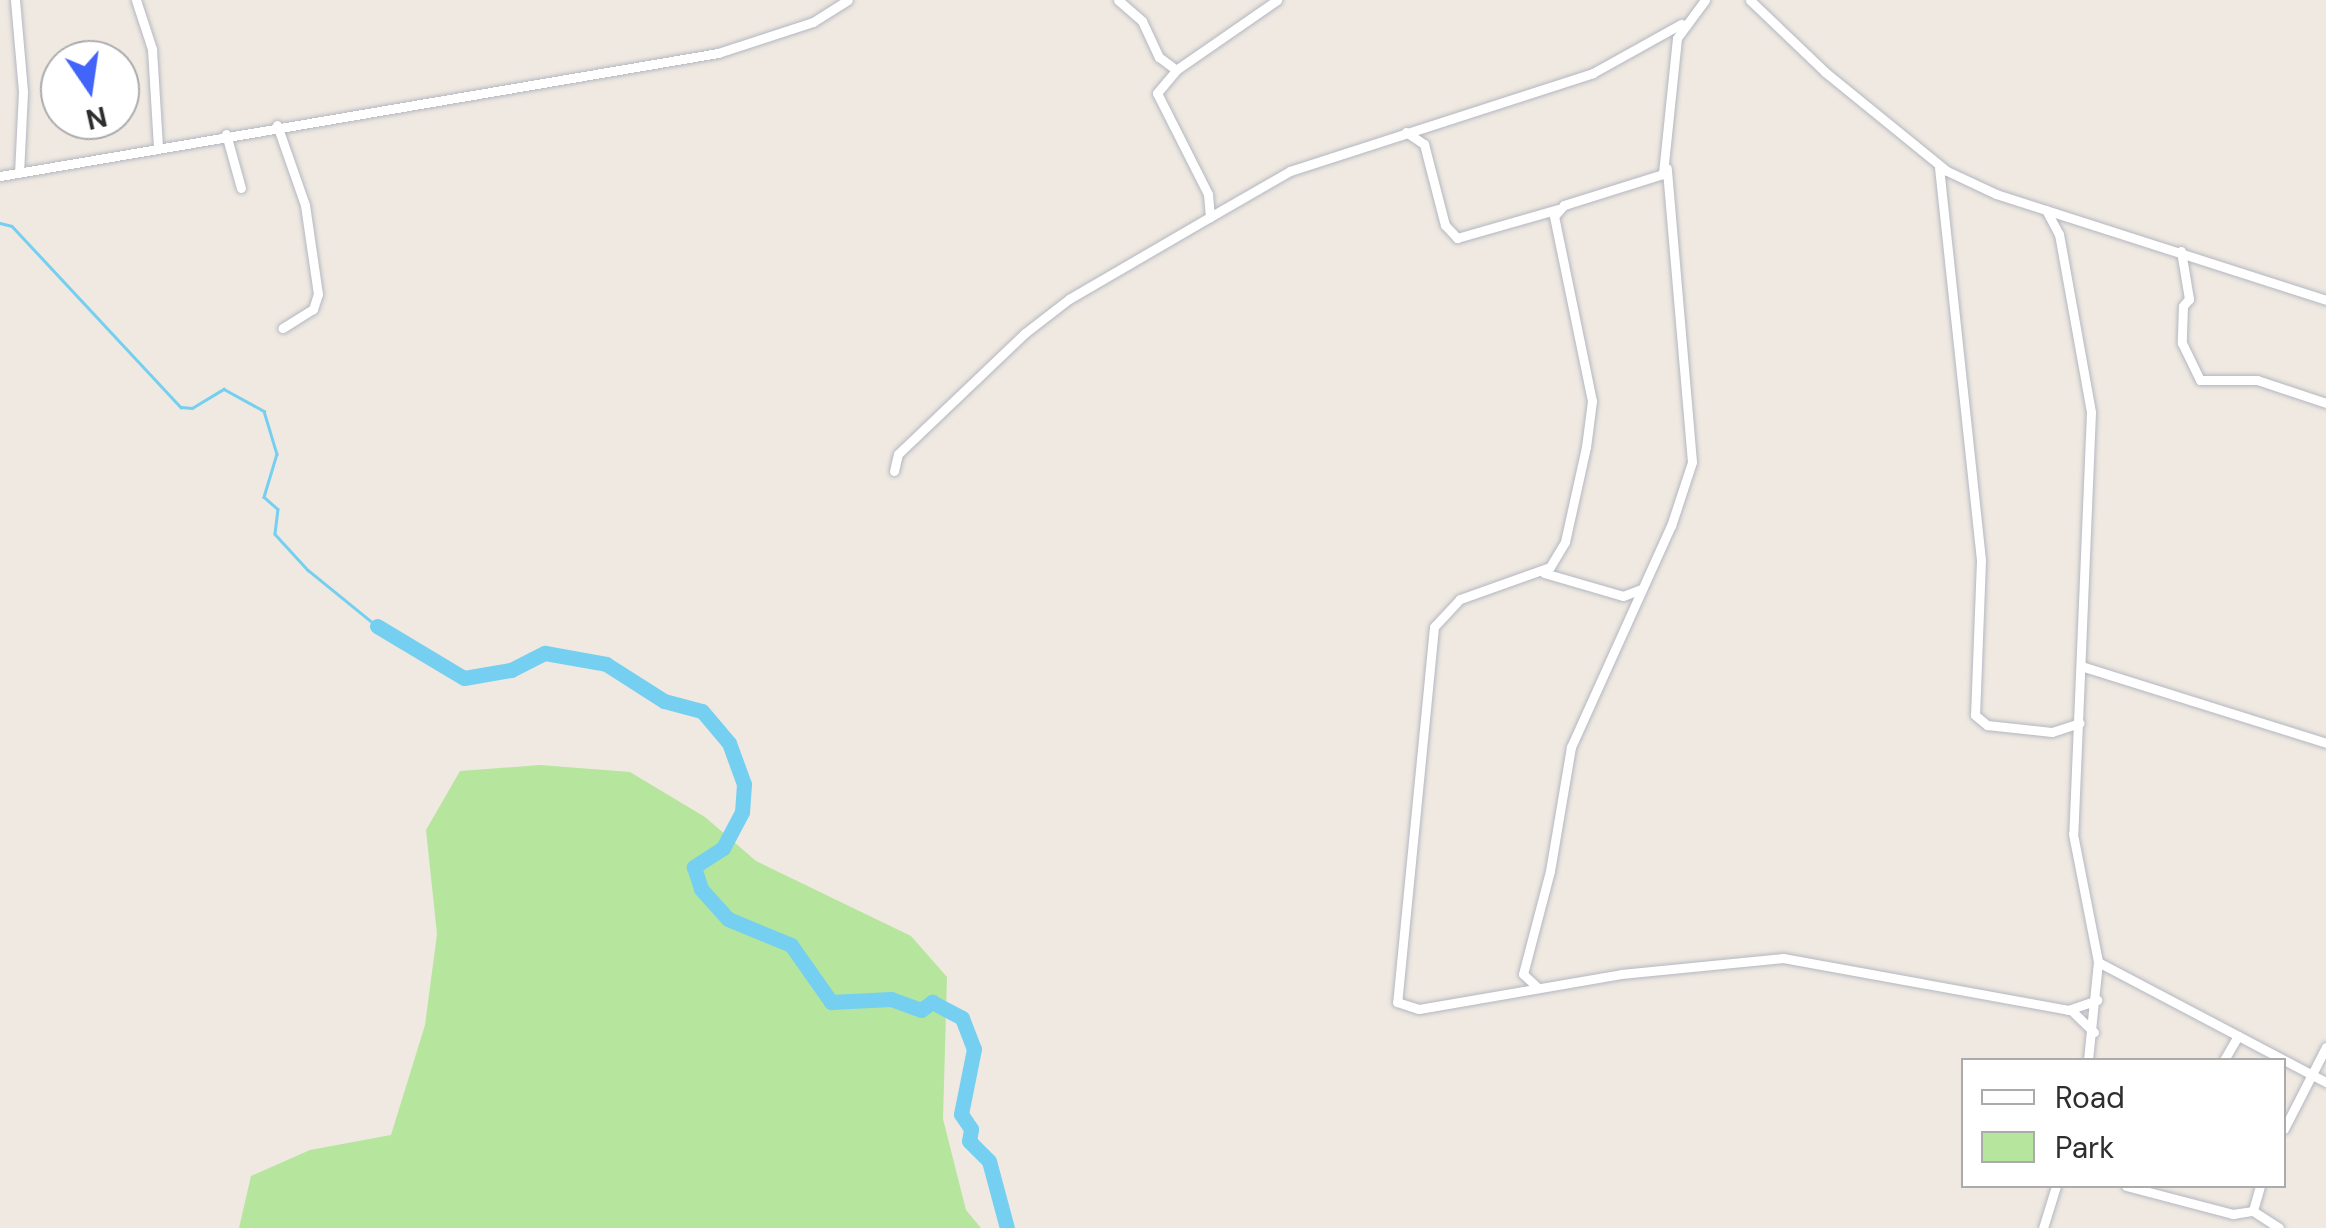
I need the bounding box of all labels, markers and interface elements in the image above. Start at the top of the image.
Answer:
north arrow [40,40,140,140]
text: N [82,97,111,138]
legend [1961,1058,2286,1188]
text: Road [2055,1078,2125,1117]
text: Park [2055,1128,2114,1167]

